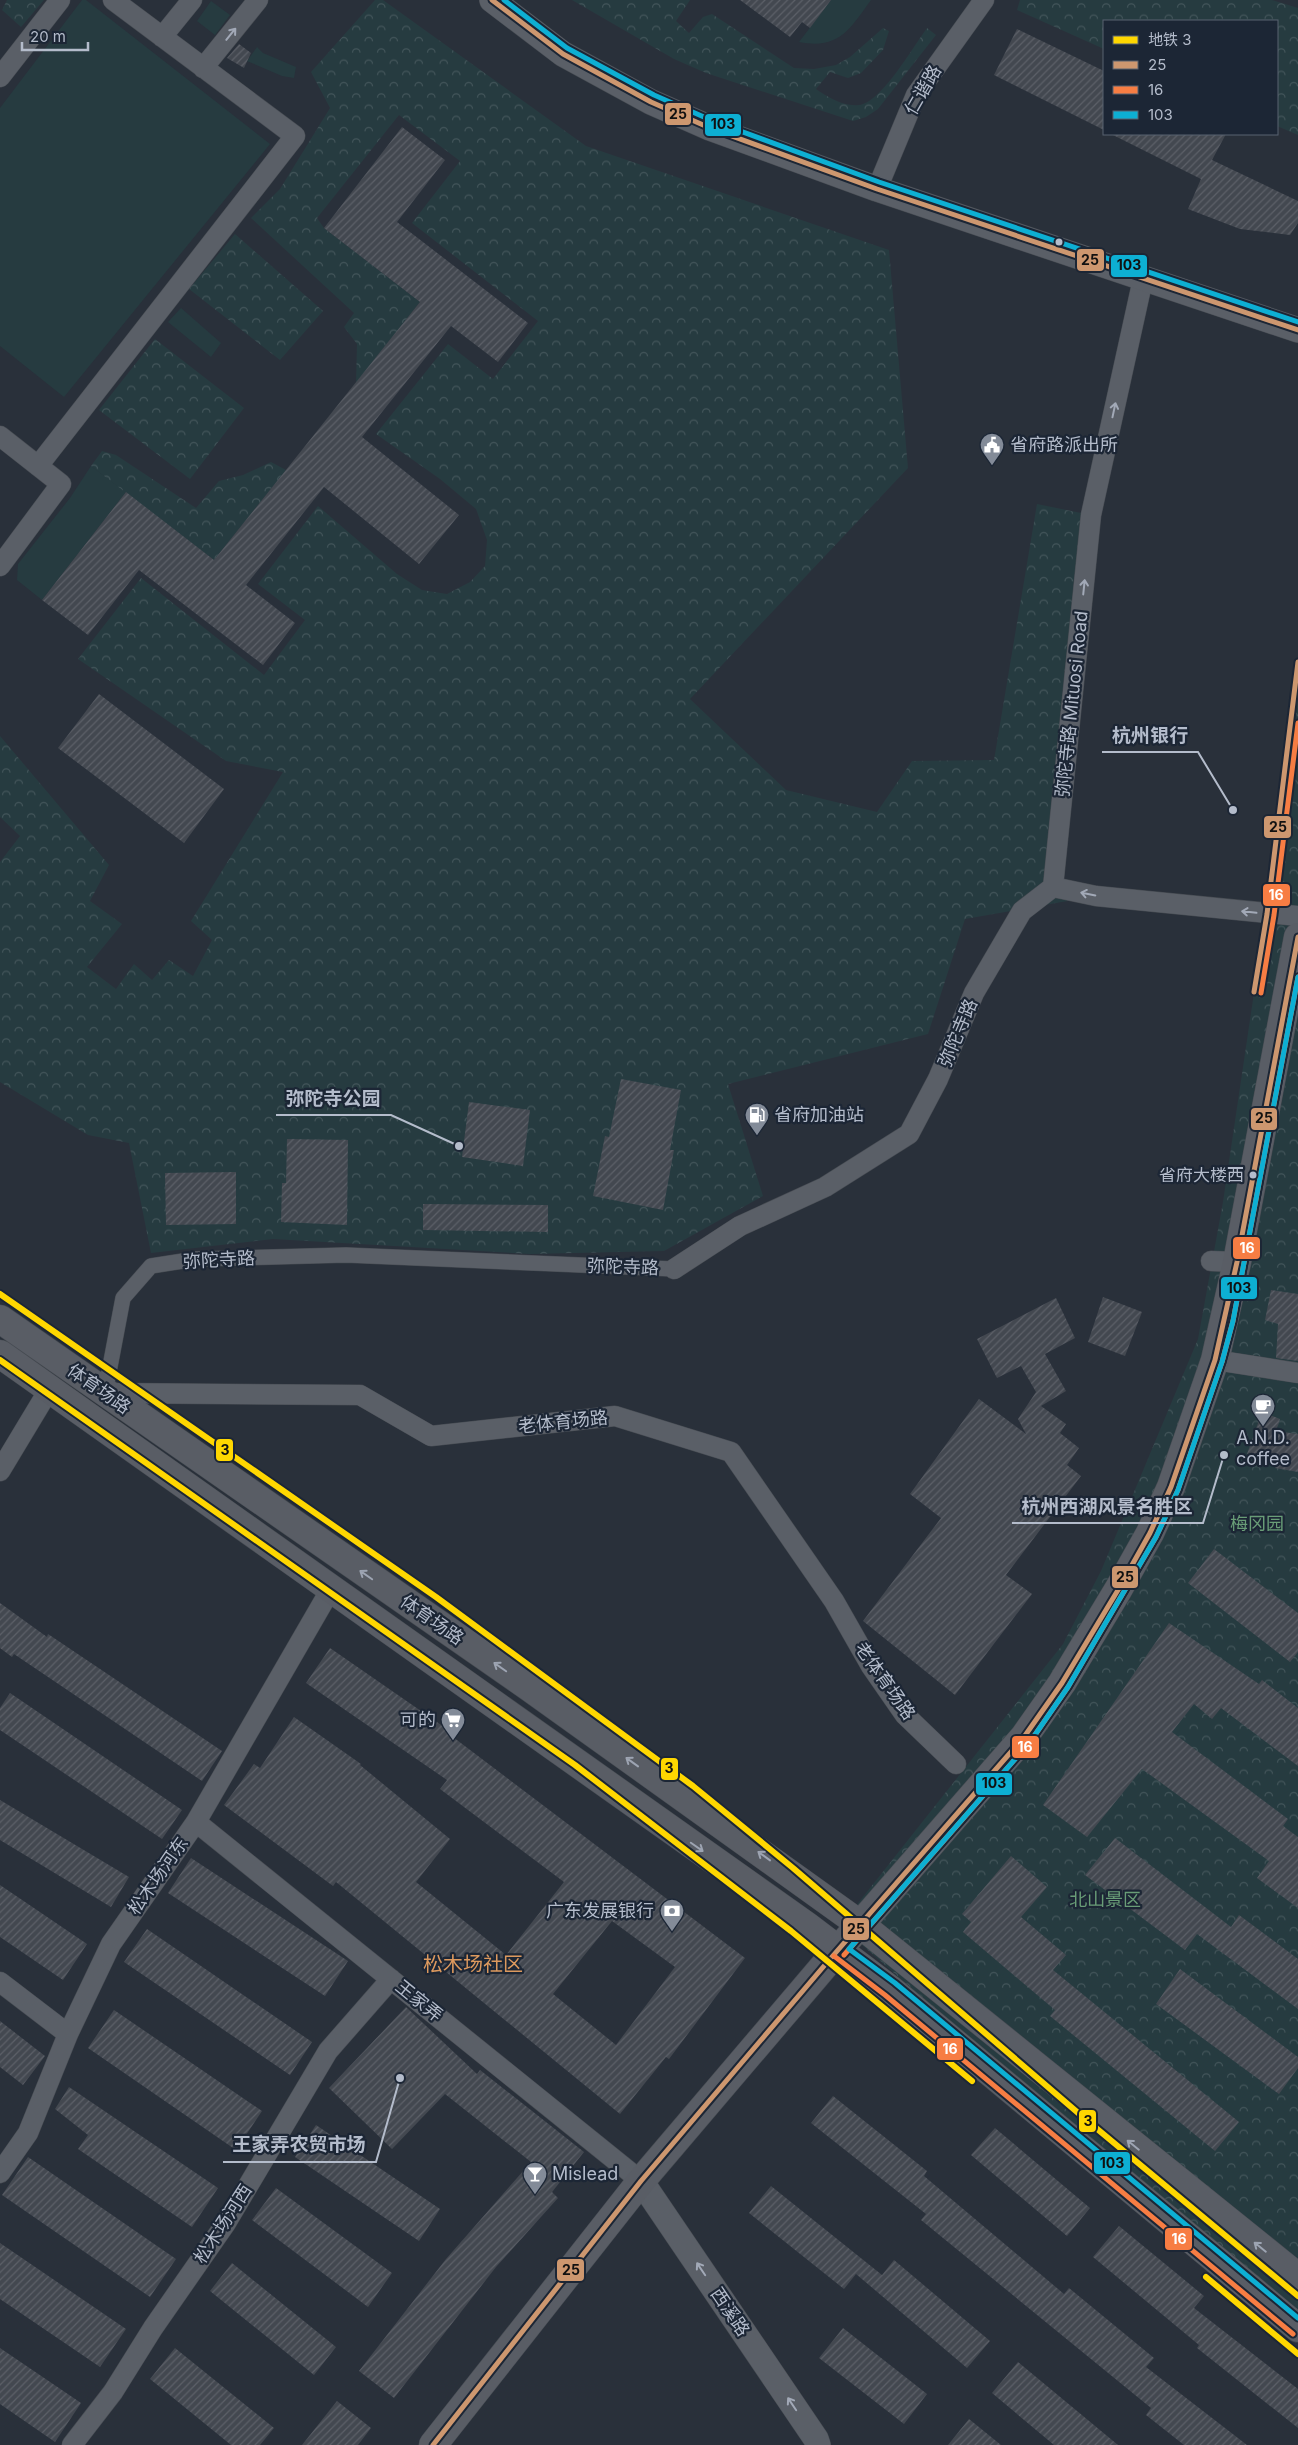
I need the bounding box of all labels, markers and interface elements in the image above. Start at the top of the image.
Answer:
scale bar [22,20,89,52]
legend [1103,20,1278,135]
text: 20 m [30,27,66,46]
one-way arrow [225,28,236,41]
text: 地铁 3 [1148,30,1191,49]
text: 25 [1148,55,1166,74]
street label: 仁谐路 [900,61,945,118]
text: 16 [1148,80,1163,99]
line badge: 25 [664,102,692,126]
text: 25 [669,105,687,122]
text: 103 [1148,105,1173,124]
line badge: 103 [704,113,742,137]
text: 103 [711,115,735,132]
unlabelled marker [1054,237,1064,247]
line badge: 25 [1076,248,1105,272]
text: 25 [1081,251,1099,268]
line badge: 103 [1110,254,1148,278]
text: 103 [1117,256,1141,273]
one-way arrow [1110,402,1120,418]
public building icon: 省府路派出所 [979,432,1005,466]
place label: 省府路派出所 [1010,434,1118,455]
one-way arrow [1079,579,1089,595]
street label: 弥陀寺路 Mituosi Road [1051,610,1092,798]
callout: 杭州银行 [1102,718,1198,752]
text: 杭州银行 [1112,724,1188,747]
line badge: 25 [1263,815,1292,839]
text: 25 [1269,818,1287,835]
line badge: 16 [1262,883,1291,907]
text: 16 [1268,886,1284,903]
one-way arrow [1080,889,1096,898]
one-way arrow [1242,907,1258,917]
street label: 弥陀寺路 [934,996,981,1070]
callout: 弥陀寺公园 [276,1081,391,1115]
text: 弥陀寺公园 [285,1087,381,1110]
fuel station icon: 省府加油站 [744,1102,770,1136]
place label: 省府加油站 [774,1104,864,1125]
line badge: 25 [1250,1107,1278,1131]
text: 25 [1255,1109,1273,1126]
place label: 省府大楼西 [1159,1165,1244,1185]
marker: 省府大楼西 [1248,1170,1258,1180]
line badge: 16 [1232,1236,1261,1260]
text: 16 [1239,1239,1255,1256]
street label: 弥陀寺路 [182,1247,255,1272]
street label: 弥陀寺路 [587,1255,659,1278]
line badge: 103 [1220,1276,1258,1300]
text: 103 [1227,1279,1251,1296]
street label: 体育场路 [64,1359,135,1418]
cafe icon: A.N.D. coffee [1250,1393,1276,1427]
street label: 老体育场路 [517,1406,609,1437]
place label: A.N.D. coffee [1236,1427,1290,1469]
line badge: 3 [215,1438,234,1462]
text: 3 [220,1441,230,1458]
callout: 杭州西湖风景名胜区 [1012,1489,1203,1523]
text: 杭州西湖风景名胜区 [1021,1495,1193,1518]
park label: 梅冈园 [1230,1513,1284,1534]
line badge: 25 [1111,1565,1139,1589]
text: 25 [1116,1568,1134,1585]
one-way arrow [360,1570,374,1580]
street label: 体育场路 [397,1590,468,1649]
street label: 老体育场路 [851,1638,920,1724]
one-way arrow [493,1662,507,1672]
supermarket icon: 可的 [440,1707,466,1741]
place label: 可的 [400,1709,436,1730]
line badge: 16 [1011,1735,1040,1759]
text: 16 [1017,1738,1033,1755]
one-way arrow [625,1757,639,1767]
line badge: 3 [660,1757,679,1781]
text: 3 [664,1759,674,1776]
line badge: 103 [975,1772,1013,1796]
text: 103 [982,1774,1006,1791]
street label: 松木场河东 [123,1833,192,1919]
one-way arrow [690,1842,704,1852]
one-way arrow [758,1851,771,1862]
park label: 北山景区 [1069,1889,1141,1910]
bank icon: 广东发展银行 [659,1898,685,1932]
place label: 广东发展银行 [546,1900,654,1921]
line badge: 25 [842,1917,870,1941]
text: 25 [847,1920,865,1937]
district label: 松木场社区 [423,1952,523,1976]
street label: 王家弄 [392,1975,447,2026]
line badge: 16 [936,2037,964,2061]
text: 16 [942,2040,958,2057]
line badge: 3 [1078,2109,1097,2133]
text: 3 [1083,2112,1093,2129]
callout: 王家弄农贸市场 [223,2128,376,2162]
text: 王家弄农贸市场 [232,2133,366,2156]
one-way arrow [1127,2139,1140,2150]
line badge: 103 [1093,2151,1131,2175]
text: 103 [1100,2154,1124,2171]
bar icon: Mislead [522,2161,548,2195]
place label: Mislead [552,2163,618,2184]
street label: 松木场河西 [189,2180,256,2267]
line badge: 16 [1164,2227,1193,2251]
text: 16 [1171,2230,1187,2247]
one-way arrow [1254,2241,1267,2252]
line badge: 25 [556,2258,585,2282]
text: 25 [562,2261,580,2278]
one-way arrow [696,2262,706,2276]
street label: 西溪路 [707,2283,754,2340]
one-way arrow [787,2397,797,2411]

